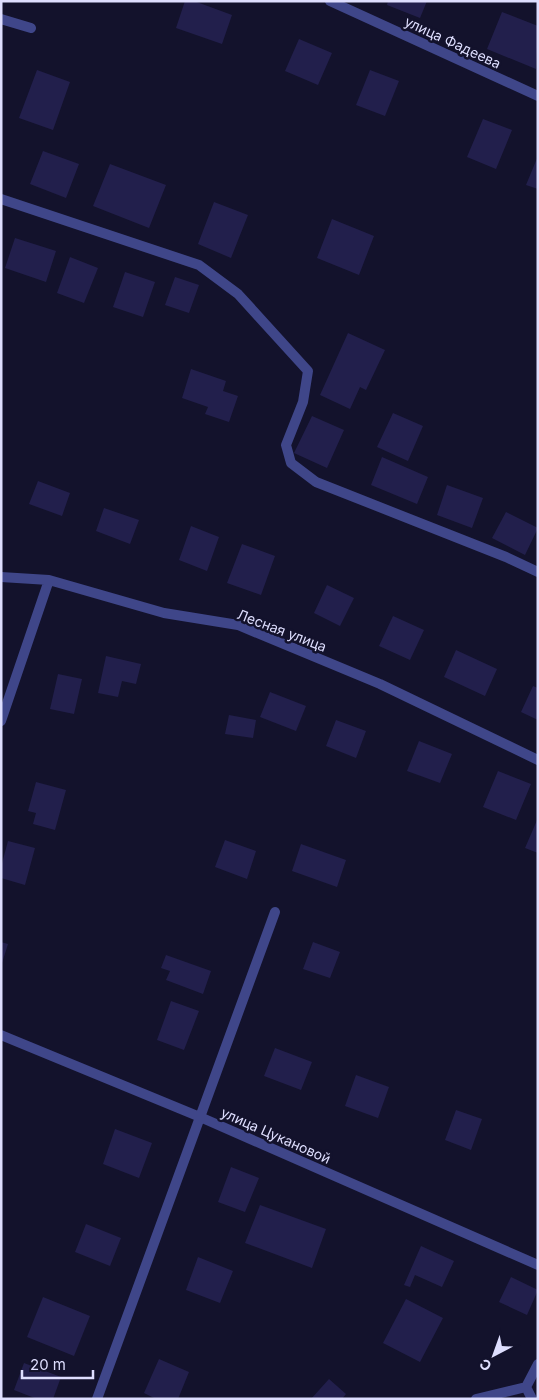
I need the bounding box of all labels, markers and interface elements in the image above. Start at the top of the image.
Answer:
street label: улица Фадеева [402,12,504,72]
street label: Лесная улица [235,605,329,655]
street label: улица Цукановой [218,1103,334,1167]
north arrow [469,1330,519,1380]
scale bar [22,1348,94,1380]
text: 20 m [30,1355,66,1374]
text: С [476,1355,495,1375]

